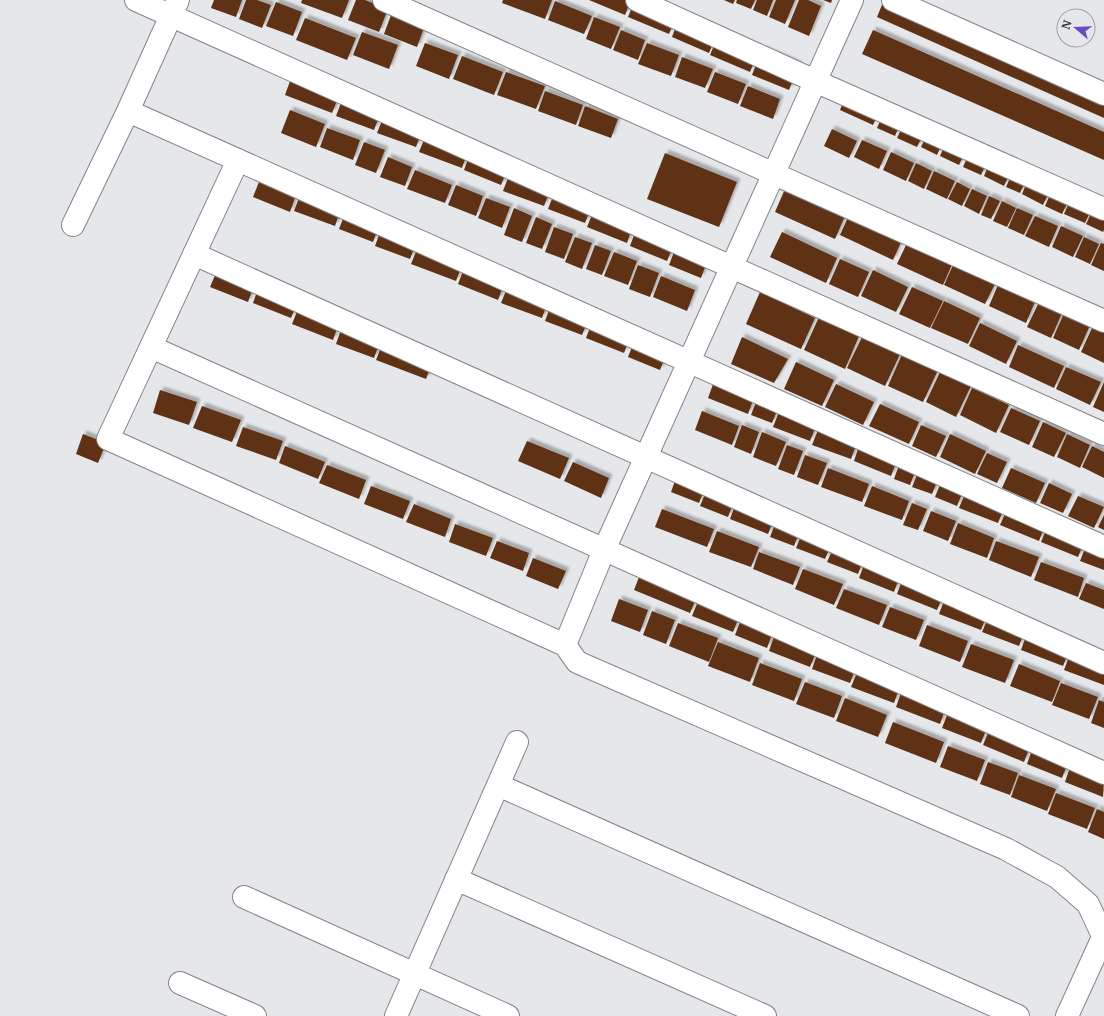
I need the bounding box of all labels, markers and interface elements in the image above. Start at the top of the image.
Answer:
north arrow [1056,8,1096,48]
text: N [1059,18,1075,31]

